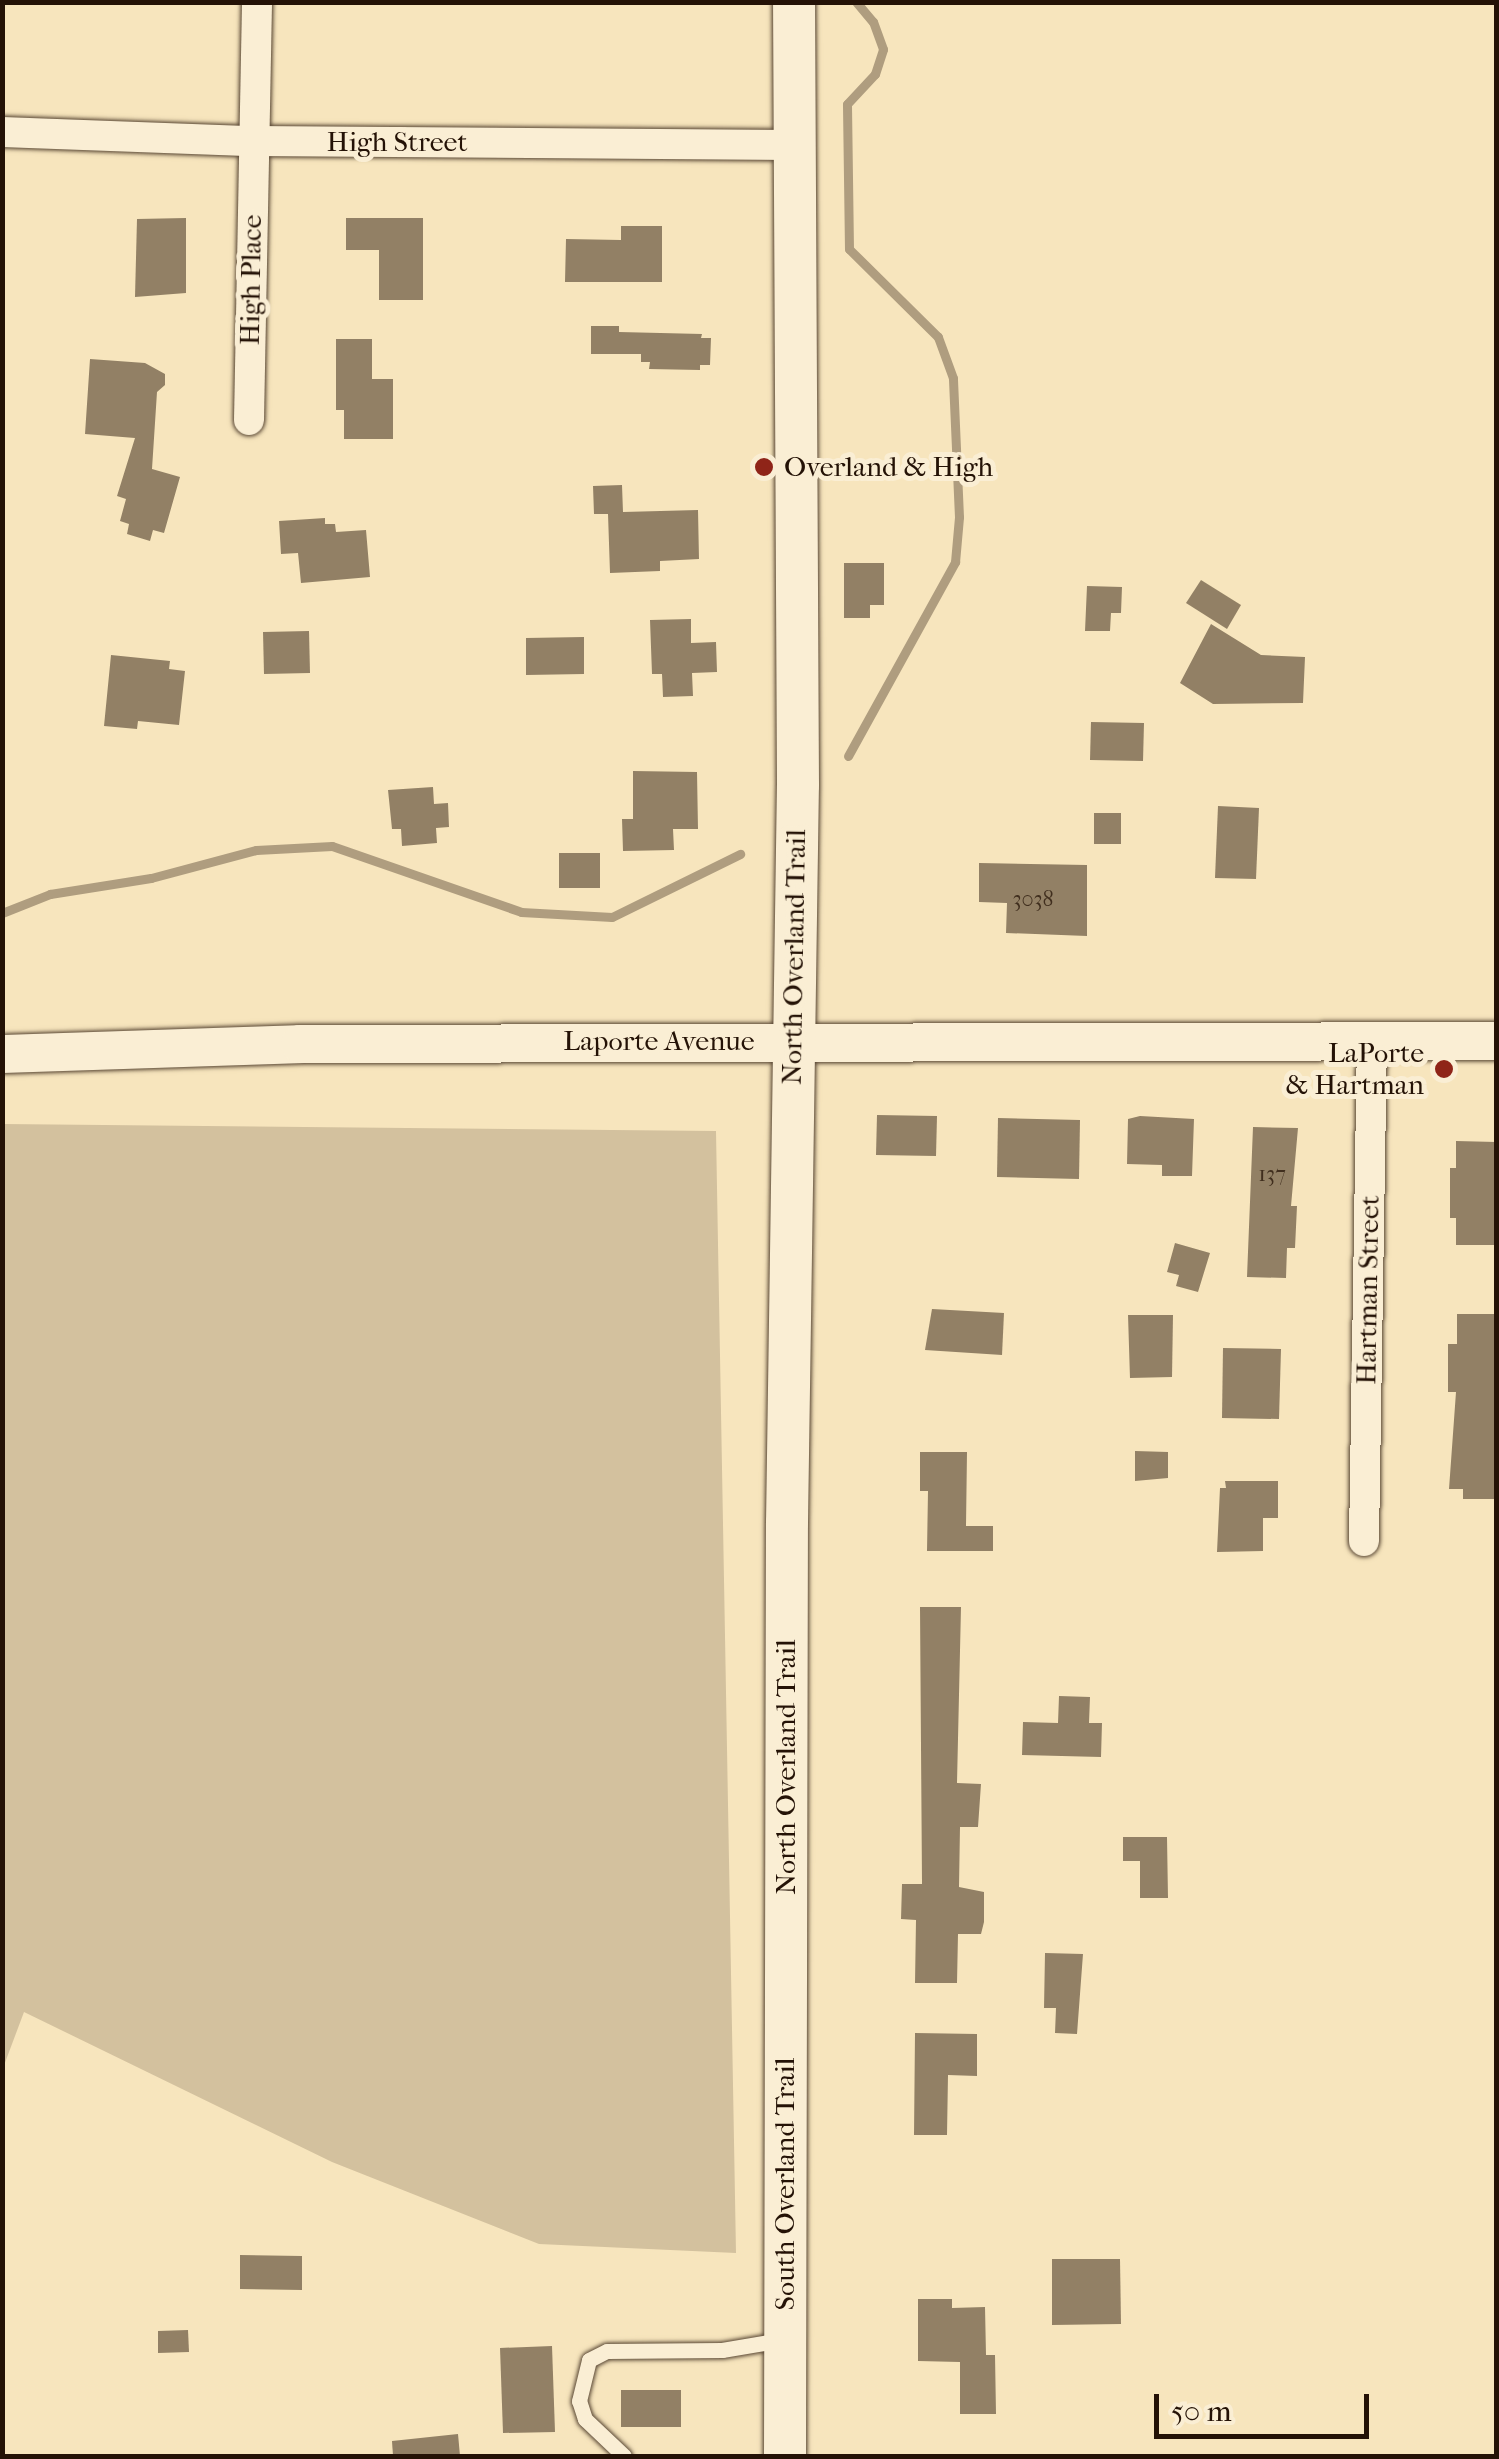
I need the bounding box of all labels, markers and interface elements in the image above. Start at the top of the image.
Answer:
street label: High Street [327,125,467,159]
street label: High Place [233,214,269,346]
place label: Overland & High [784,450,993,484]
marker: Overland & High [753,456,775,478]
street label: North Overland Trail [775,829,813,1085]
house number: 3038 [1012,887,1054,913]
street label: Laporte Avenue [563,1024,755,1058]
place label: LaPorte & Hartman [1285,1036,1424,1102]
marker: LaPorte & Hartman [1433,1058,1455,1080]
house number: 137 [1258,1162,1286,1188]
street label: Hartman Street [1350,1195,1386,1385]
street label: North Overland Trail [769,1639,803,1895]
street label: South Overland Trail [768,2058,802,2310]
scale bar [1159,2374,1374,2436]
text: 50 m [1171,2394,1232,2429]

